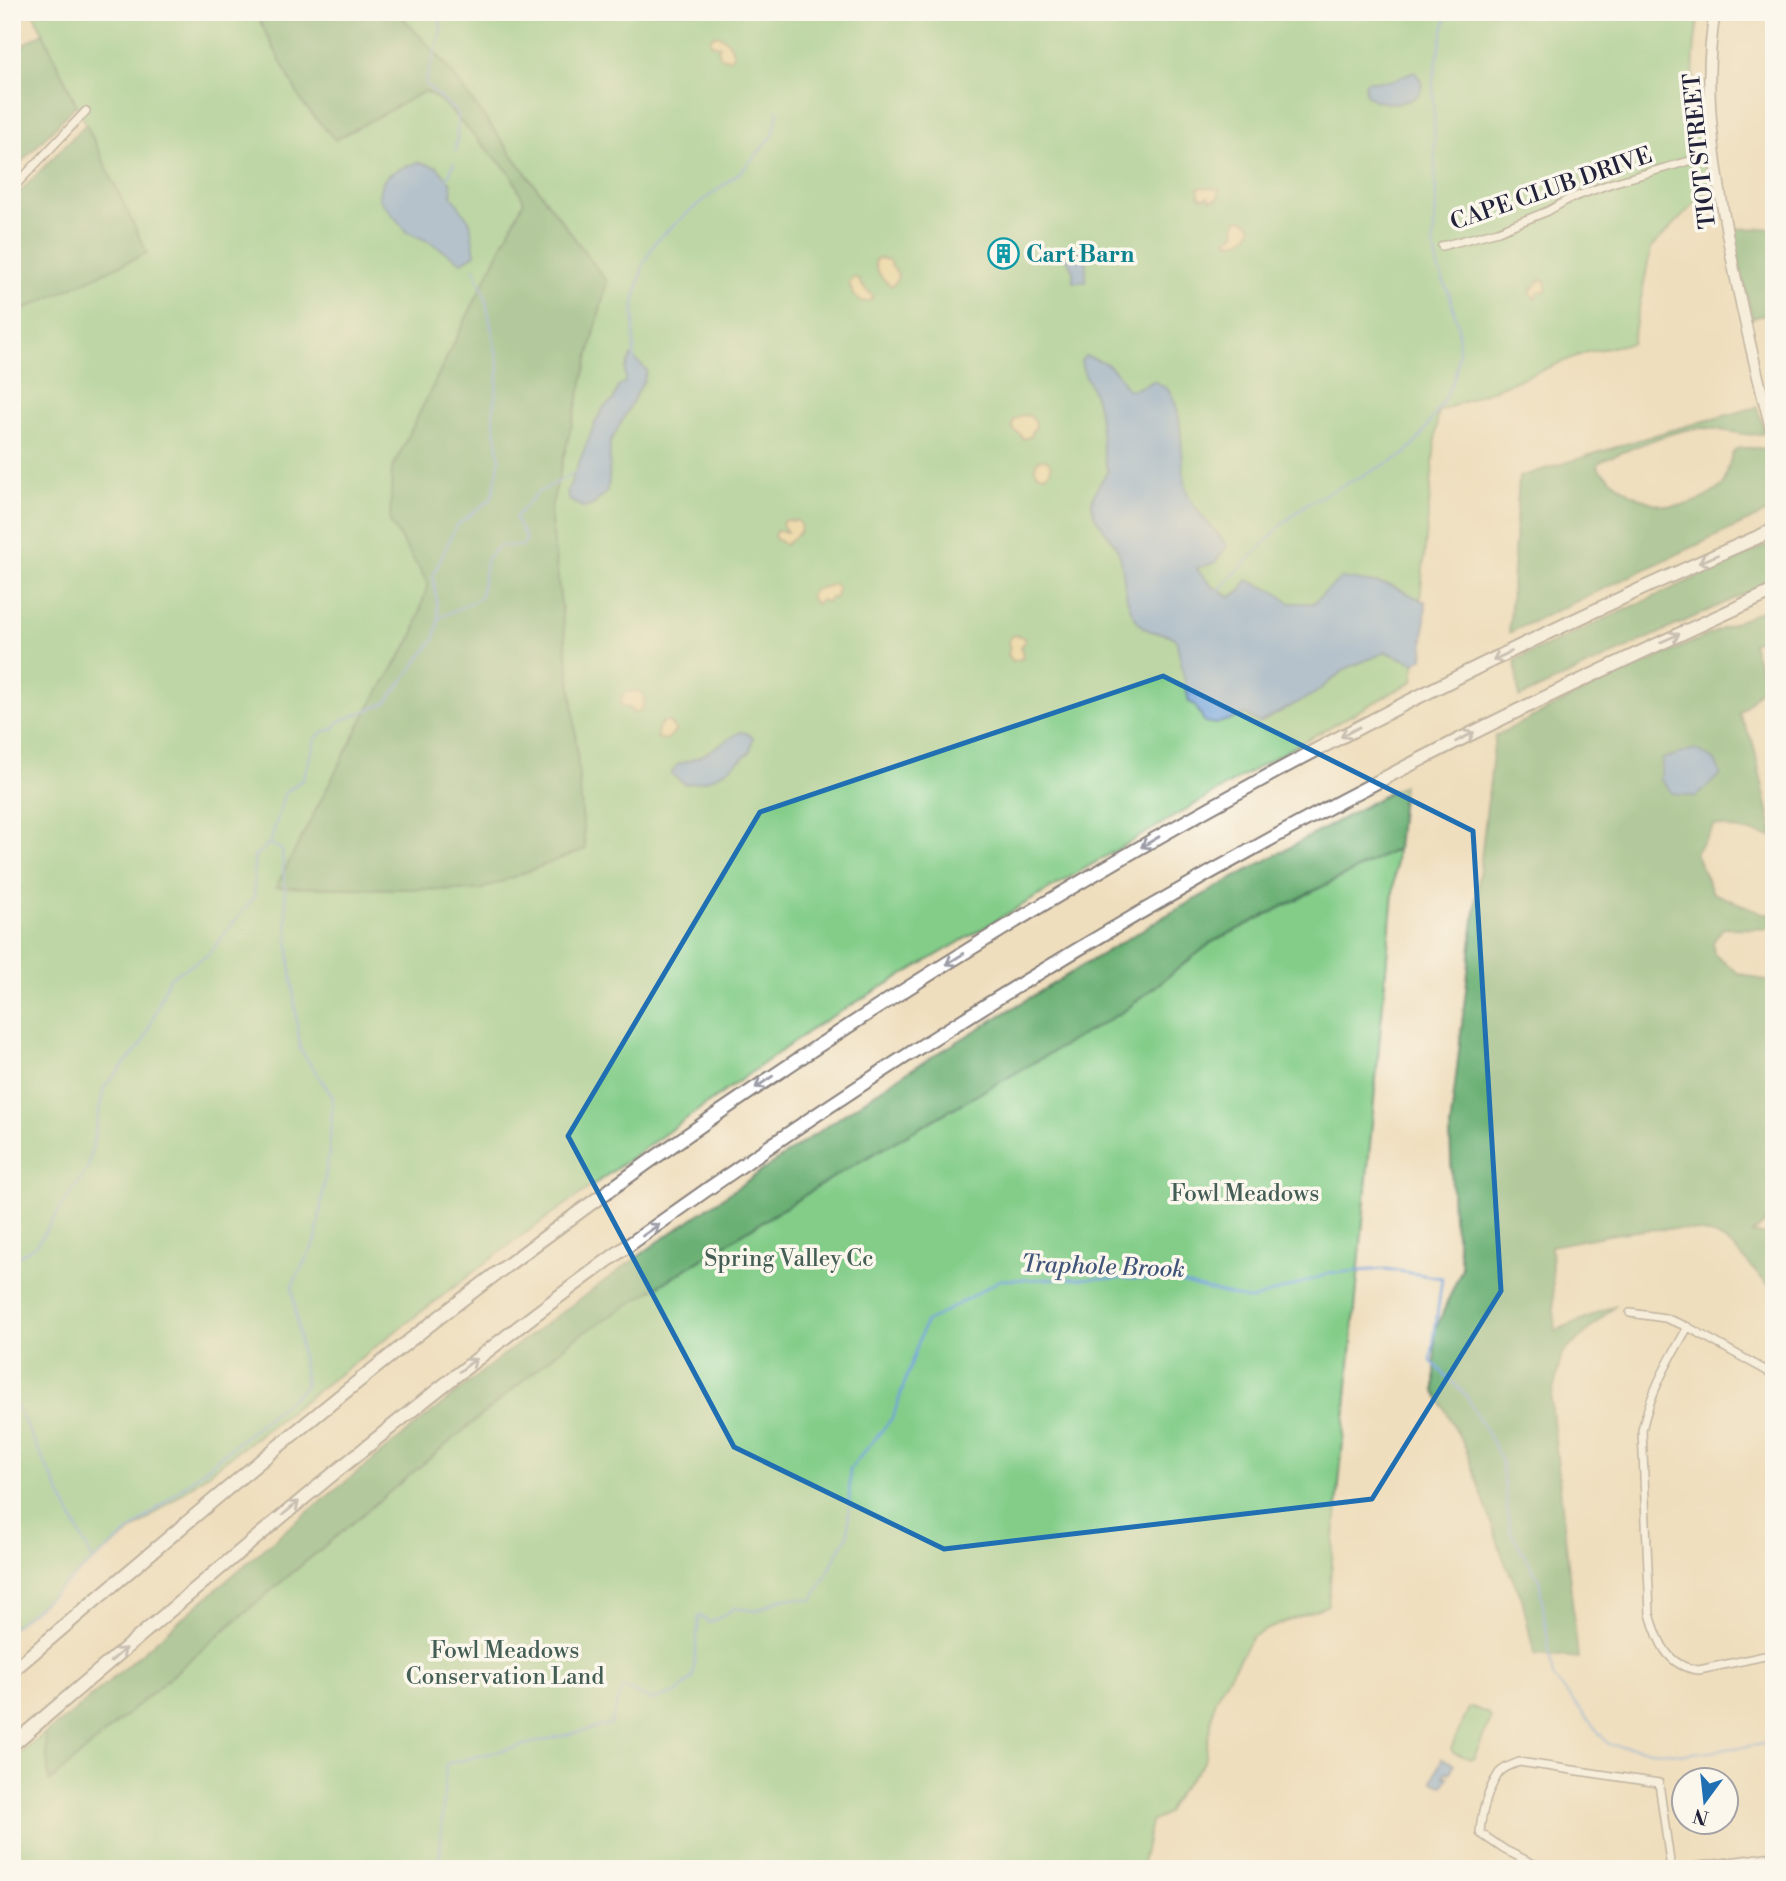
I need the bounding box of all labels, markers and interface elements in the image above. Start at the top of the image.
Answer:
street label: TIOT STREET [1678,72,1722,230]
street label: CAPE CLUB DRIVE [1447,141,1656,237]
building icon: Cart Barn [986,237,1020,271]
place label: Cart Barn [1026,241,1134,269]
one-way arrow [1698,553,1719,566]
one-way arrow [1659,631,1680,644]
one-way arrow [1492,649,1513,663]
one-way arrow [1340,726,1361,740]
one-way arrow [1454,729,1475,743]
one-way arrow [1141,835,1161,849]
one-way arrow [946,952,966,966]
one-way arrow [755,1075,774,1090]
park label: Fowl Meadows [1171,1180,1319,1208]
one-way arrow [641,1222,660,1237]
park label: Spring Valley Cc [704,1245,874,1273]
water label: Traphole Brook [1021,1249,1185,1285]
one-way arrow [458,1358,477,1373]
one-way arrow [281,1500,299,1516]
park label: Fowl Meadows Conservation Land [406,1637,604,1691]
one-way arrow [108,1647,126,1663]
north arrow [1670,1766,1740,1836]
text: N [1690,1803,1711,1830]

